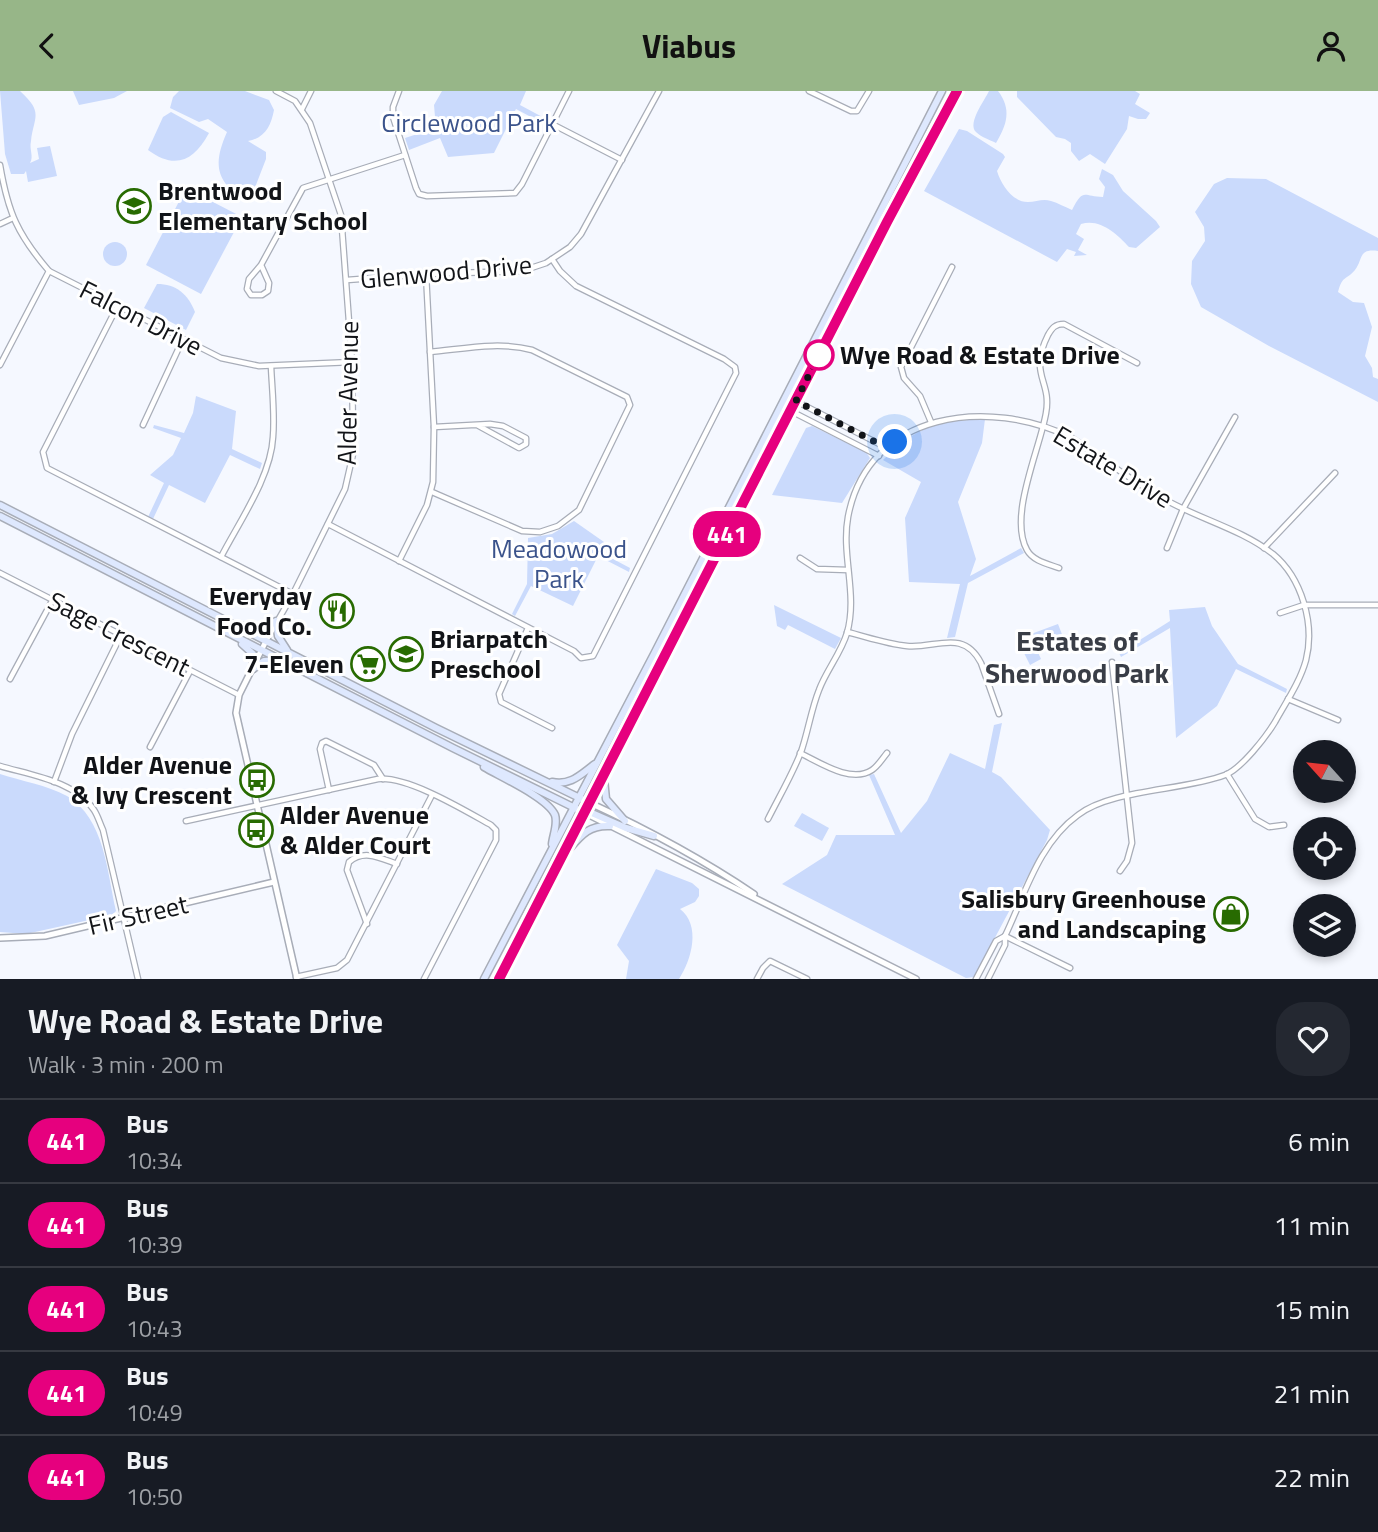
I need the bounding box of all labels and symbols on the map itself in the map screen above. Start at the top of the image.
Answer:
park label: Circlewood Park [381,103,557,142]
place label: Brentwood Elementary School [158,171,368,240]
school or university icon: Brentwood Elementary School [115,187,153,225]
street label: Glenwood Drive [358,245,534,298]
street label: Falcon Drive [73,270,209,365]
street label: Alder Avenue [327,320,368,466]
place label: Wye Road & Estate Drive [840,335,1120,374]
marker: Wye Road & Estate Drive [804,340,834,370]
street label: Estate Drive [1046,415,1181,518]
your location [877,424,912,459]
line badge: 441 [687,511,767,557]
park label: Meadowood Park [491,529,627,598]
place label: Everyday Food Co. [209,576,312,645]
street label: Sage Crescent [41,581,197,686]
restaurant icon: Everyday Food Co. [318,592,356,630]
place label: Briarpatch Preschool [430,619,548,688]
district label: Estates of Sherwood Park [985,619,1169,694]
school or university icon: Briarpatch Preschool [387,635,425,673]
place label: 7-Eleven [244,644,344,683]
supermarket icon: 7-Eleven [349,645,387,683]
north arrow [1293,740,1356,803]
place label: Alder Avenue & Ivy Crescent [71,745,232,814]
bus stop icon: Alder Avenue & Ivy Crescent [238,761,276,799]
place label: Alder Avenue & Alder Court [280,795,431,864]
bus stop icon: Alder Avenue & Alder Court [237,811,275,849]
place label: Salisbury Greenhouse and Landscaping [961,879,1206,948]
street label: Fir Street [84,884,192,945]
shop icon: Salisbury Greenhouse and Landscaping [1212,895,1250,933]

